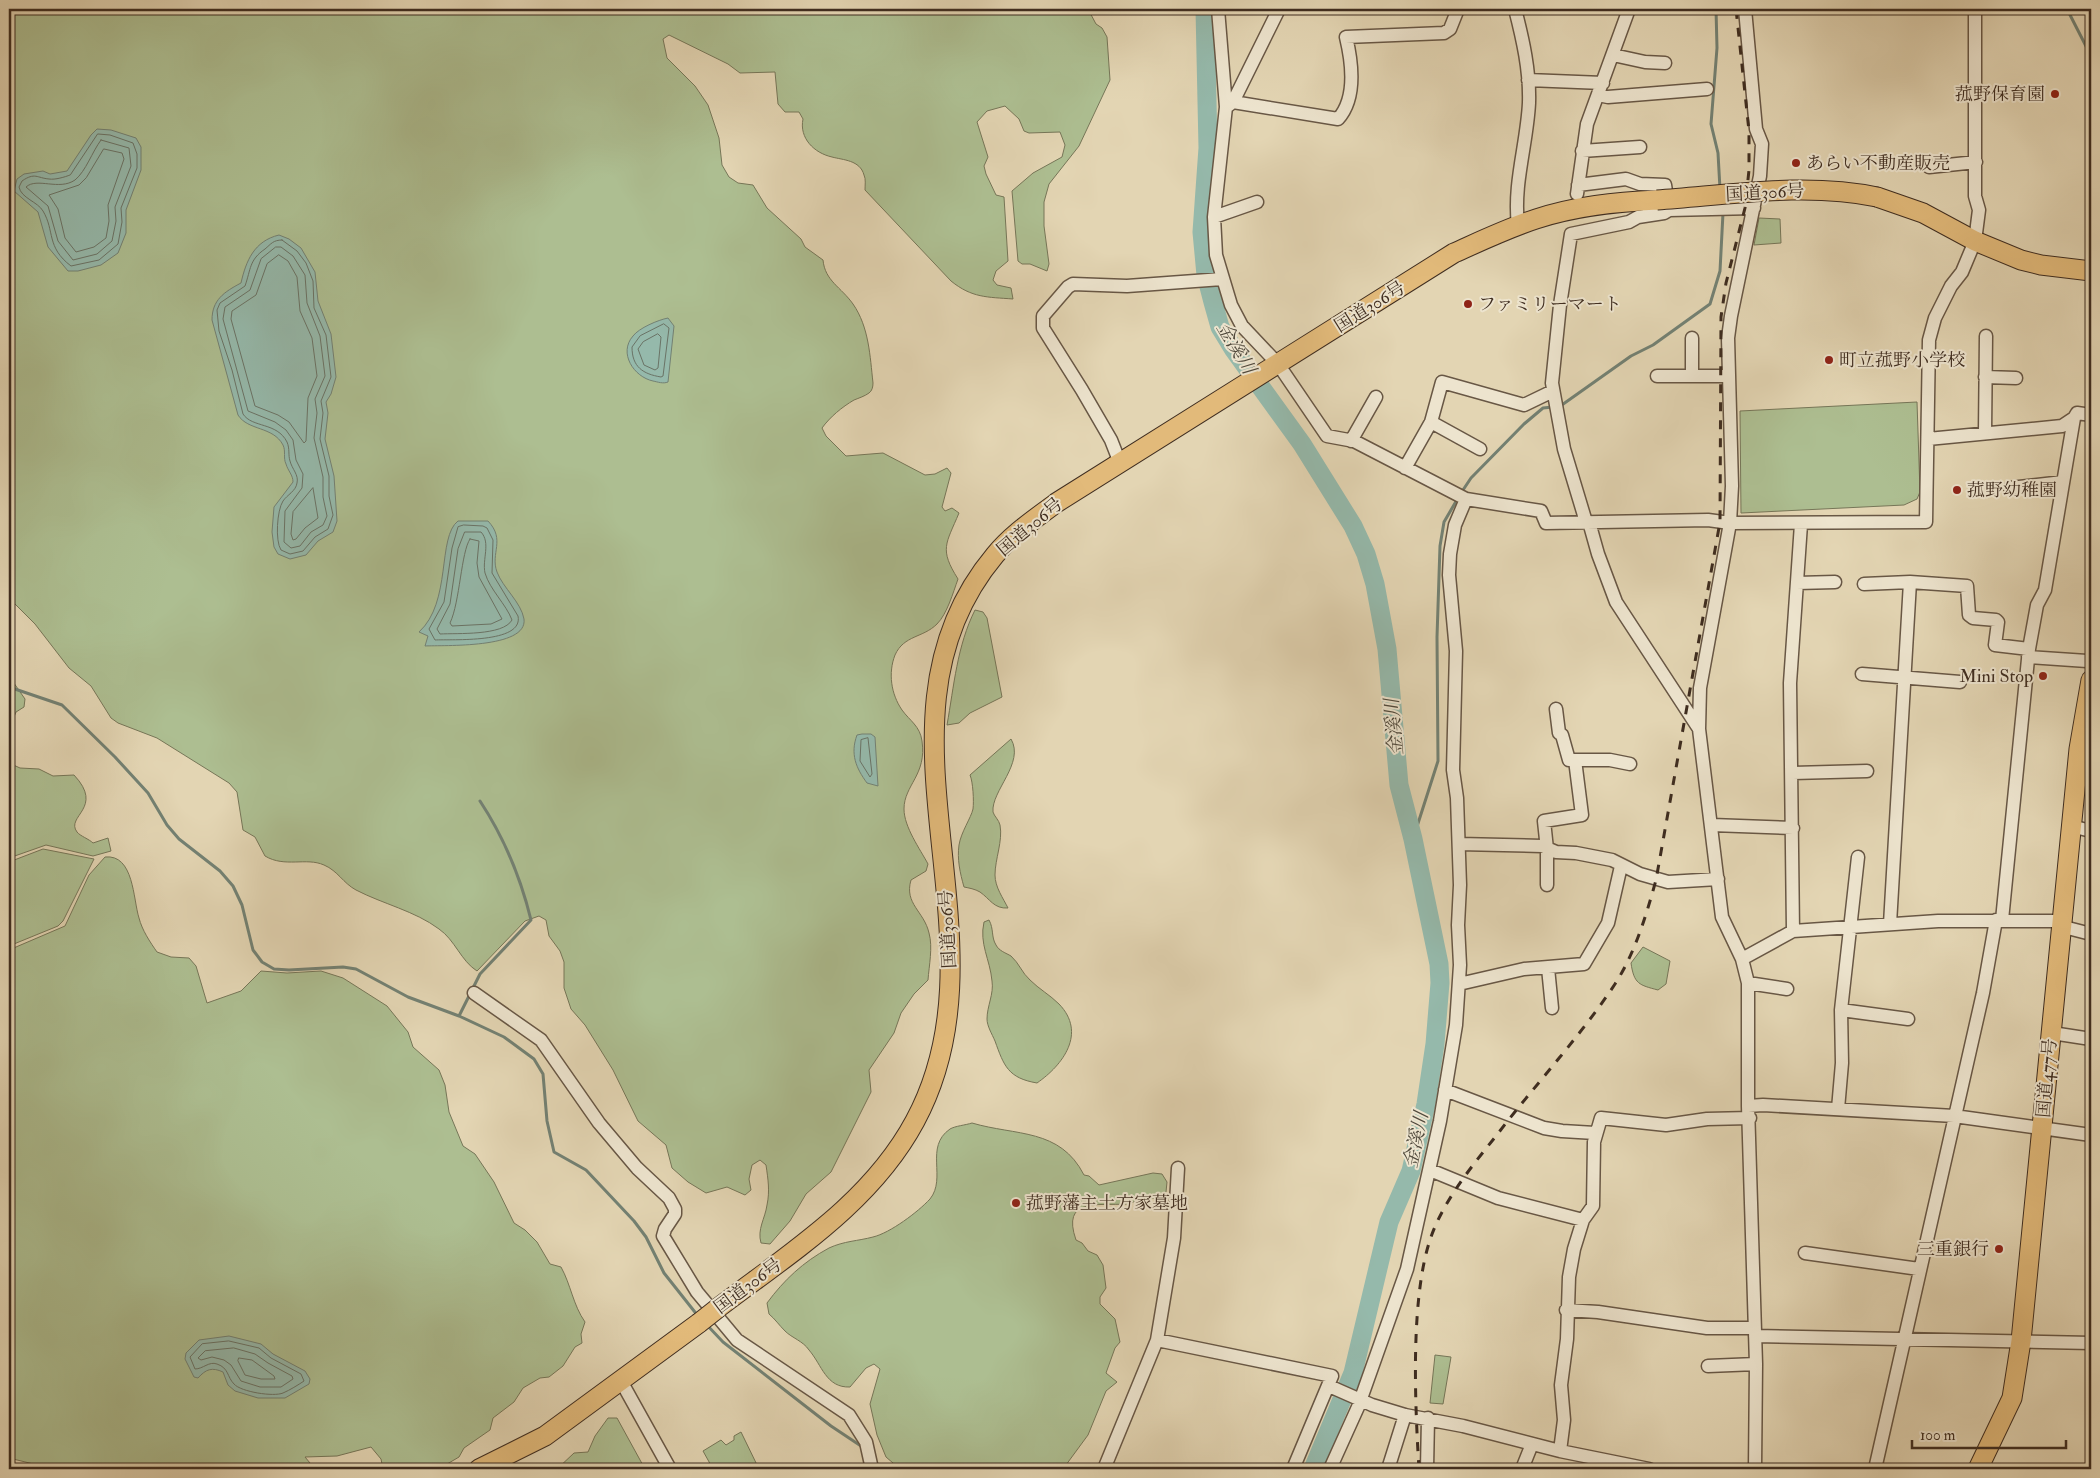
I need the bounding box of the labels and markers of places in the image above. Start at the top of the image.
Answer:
place label: 菰野保育園 [1955,83,2045,106]
marker: 菰野保育園 [2049,88,2061,100]
place label: あらい不動産販売 [1806,152,1950,175]
marker: あらい不動産販売 [1790,157,1802,169]
place label: ファミリーマート [1478,293,1622,316]
marker: ファミリーマート [1462,298,1474,310]
place label: 町立菰野小学校 [1839,349,1965,372]
marker: 町立菰野小学校 [1823,354,1835,366]
place label: 菰野幼稚園 [1967,479,2057,502]
marker: 菰野幼稚園 [1951,484,1963,496]
place label: Mini Stop [1959,665,2033,688]
marker: Mini Stop [2037,670,2049,682]
place label: 菰野藩主土方家墓地 [1026,1192,1188,1215]
marker: 菰野藩主土方家墓地 [1010,1197,1022,1209]
place label: 三重銀行 [1917,1238,1989,1261]
marker: 三重銀行 [1993,1243,2005,1255]

